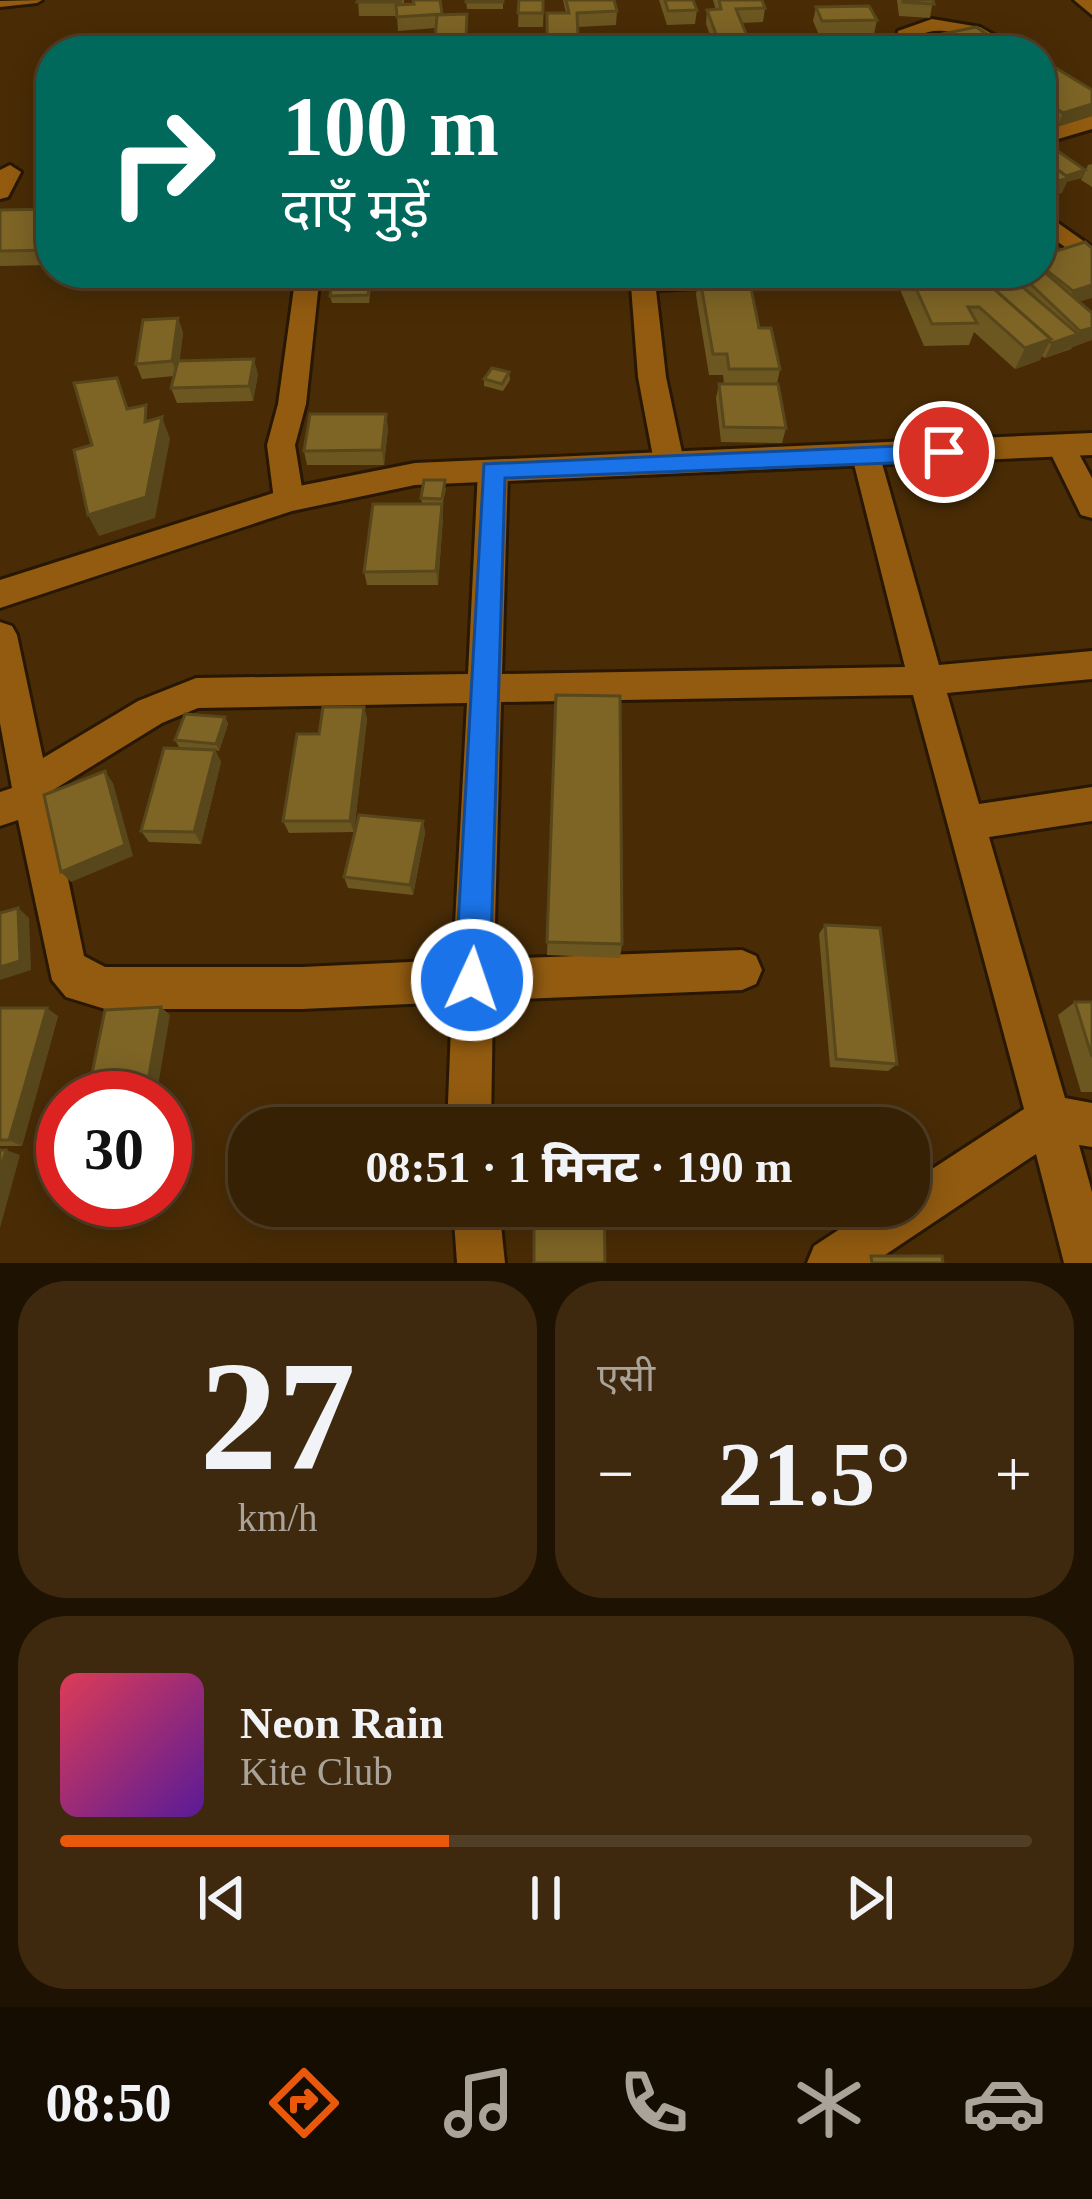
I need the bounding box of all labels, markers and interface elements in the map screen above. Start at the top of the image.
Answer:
text: 100 m [282,80,499,173]
icon: right [84,84,240,240]
text: दाएँ मुड़ें [282,179,429,239]
pin [893,401,995,503]
icon: arrive [911,419,977,485]
position arrow [409,917,535,1043]
speed limit sign: 30 [36,1071,192,1227]
text: 08:51 · 1 मिनट · 190 m [366,1142,792,1192]
text: 27 [200,1330,356,1503]
text: एसी [597,1356,655,1399]
text: 21.5° [718,1425,911,1524]
text: − [597,1437,634,1510]
text: + [995,1437,1032,1510]
text: km/h [237,1496,318,1539]
text: Neon Rain [240,1698,444,1748]
text: Kite Club [240,1750,393,1793]
icon: previous [189,1865,255,1931]
icon: pause [513,1865,579,1931]
icon: next [837,1865,903,1931]
icon: directions [262,2061,346,2145]
icon: music [437,2061,521,2145]
icon: phone [612,2061,696,2145]
icon: climate [787,2061,871,2145]
icon: car [962,2061,1046,2145]
text: 08:50 [46,2073,171,2133]

